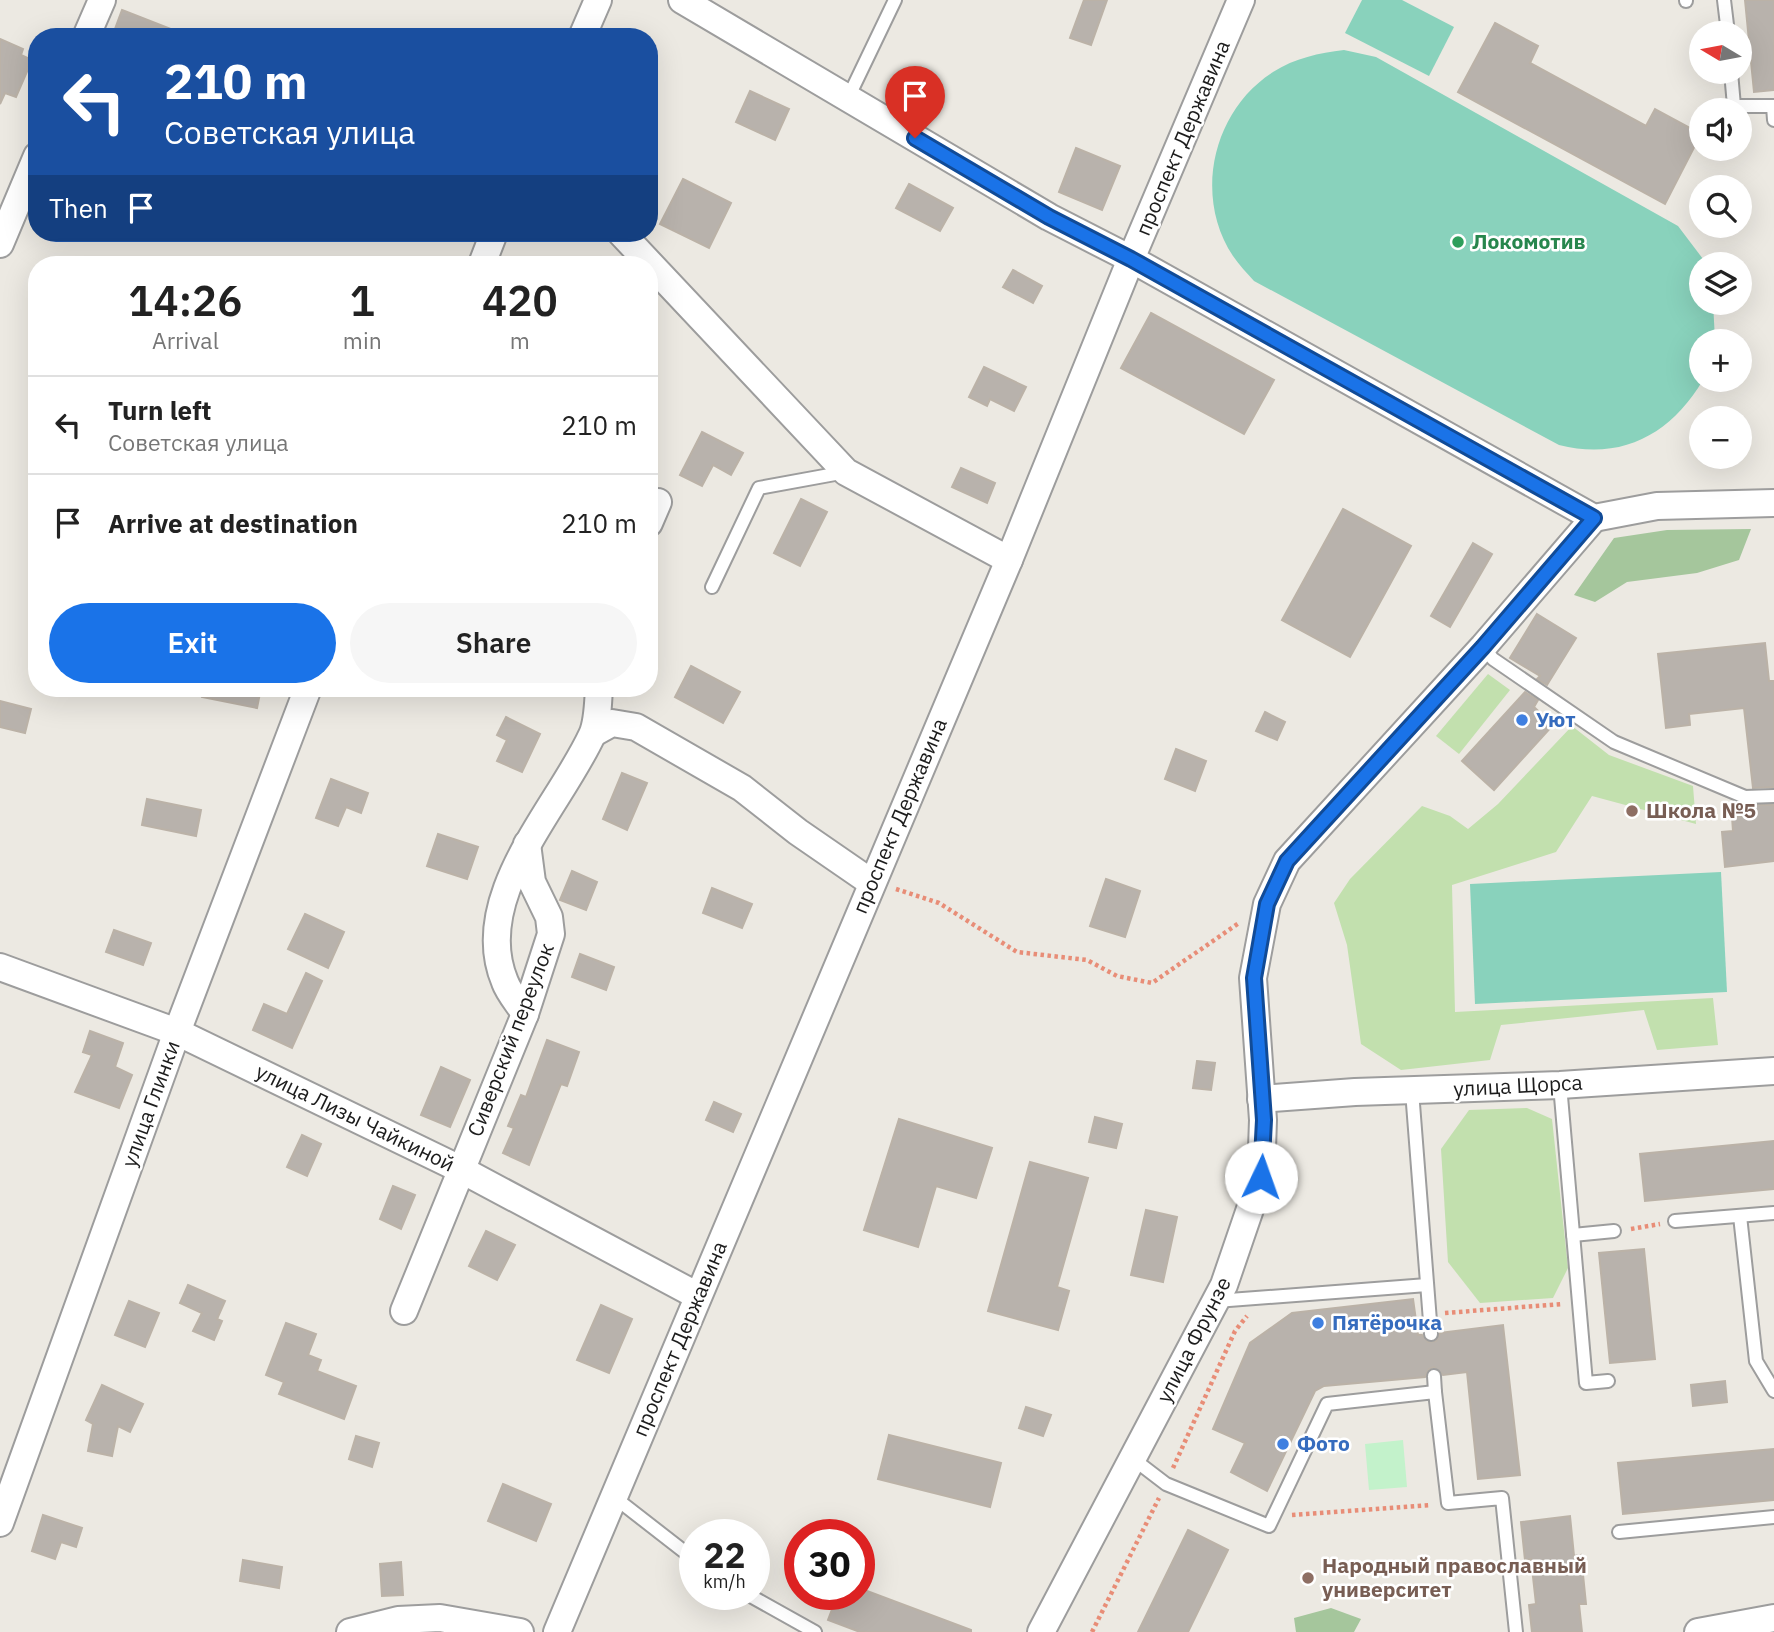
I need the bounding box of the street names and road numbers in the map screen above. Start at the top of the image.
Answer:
street label: проспект Державина [1128,36,1236,240]
street label: проспект Державина [845,714,953,918]
street label: Сиверский переулок [460,939,560,1140]
street label: улица Глинки [114,1037,186,1171]
street label: улица Лизы Чайкиной [251,1057,460,1177]
street label: улица Щорса [1453,1068,1583,1102]
street label: проспект Державина [625,1237,733,1441]
street label: улица Фрунзе [1149,1272,1237,1407]

